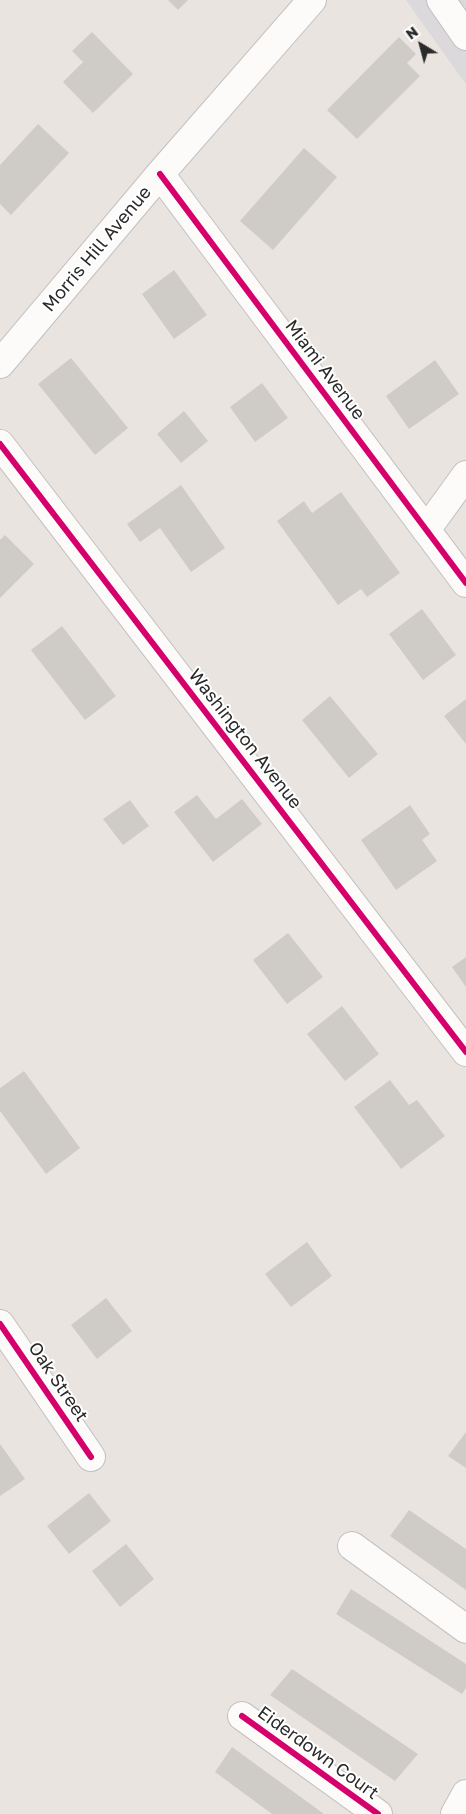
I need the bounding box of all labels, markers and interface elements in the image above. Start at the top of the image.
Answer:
north arrow [396,20,446,70]
text: N [402,23,421,43]
street label: Morris Hill Avenue [38,182,156,316]
street label: Miami Avenue [280,316,370,424]
street label: Washington Avenue [184,665,306,813]
street label: Oak Street [23,1338,93,1426]
street label: Eiderdown Court [253,1702,383,1804]

